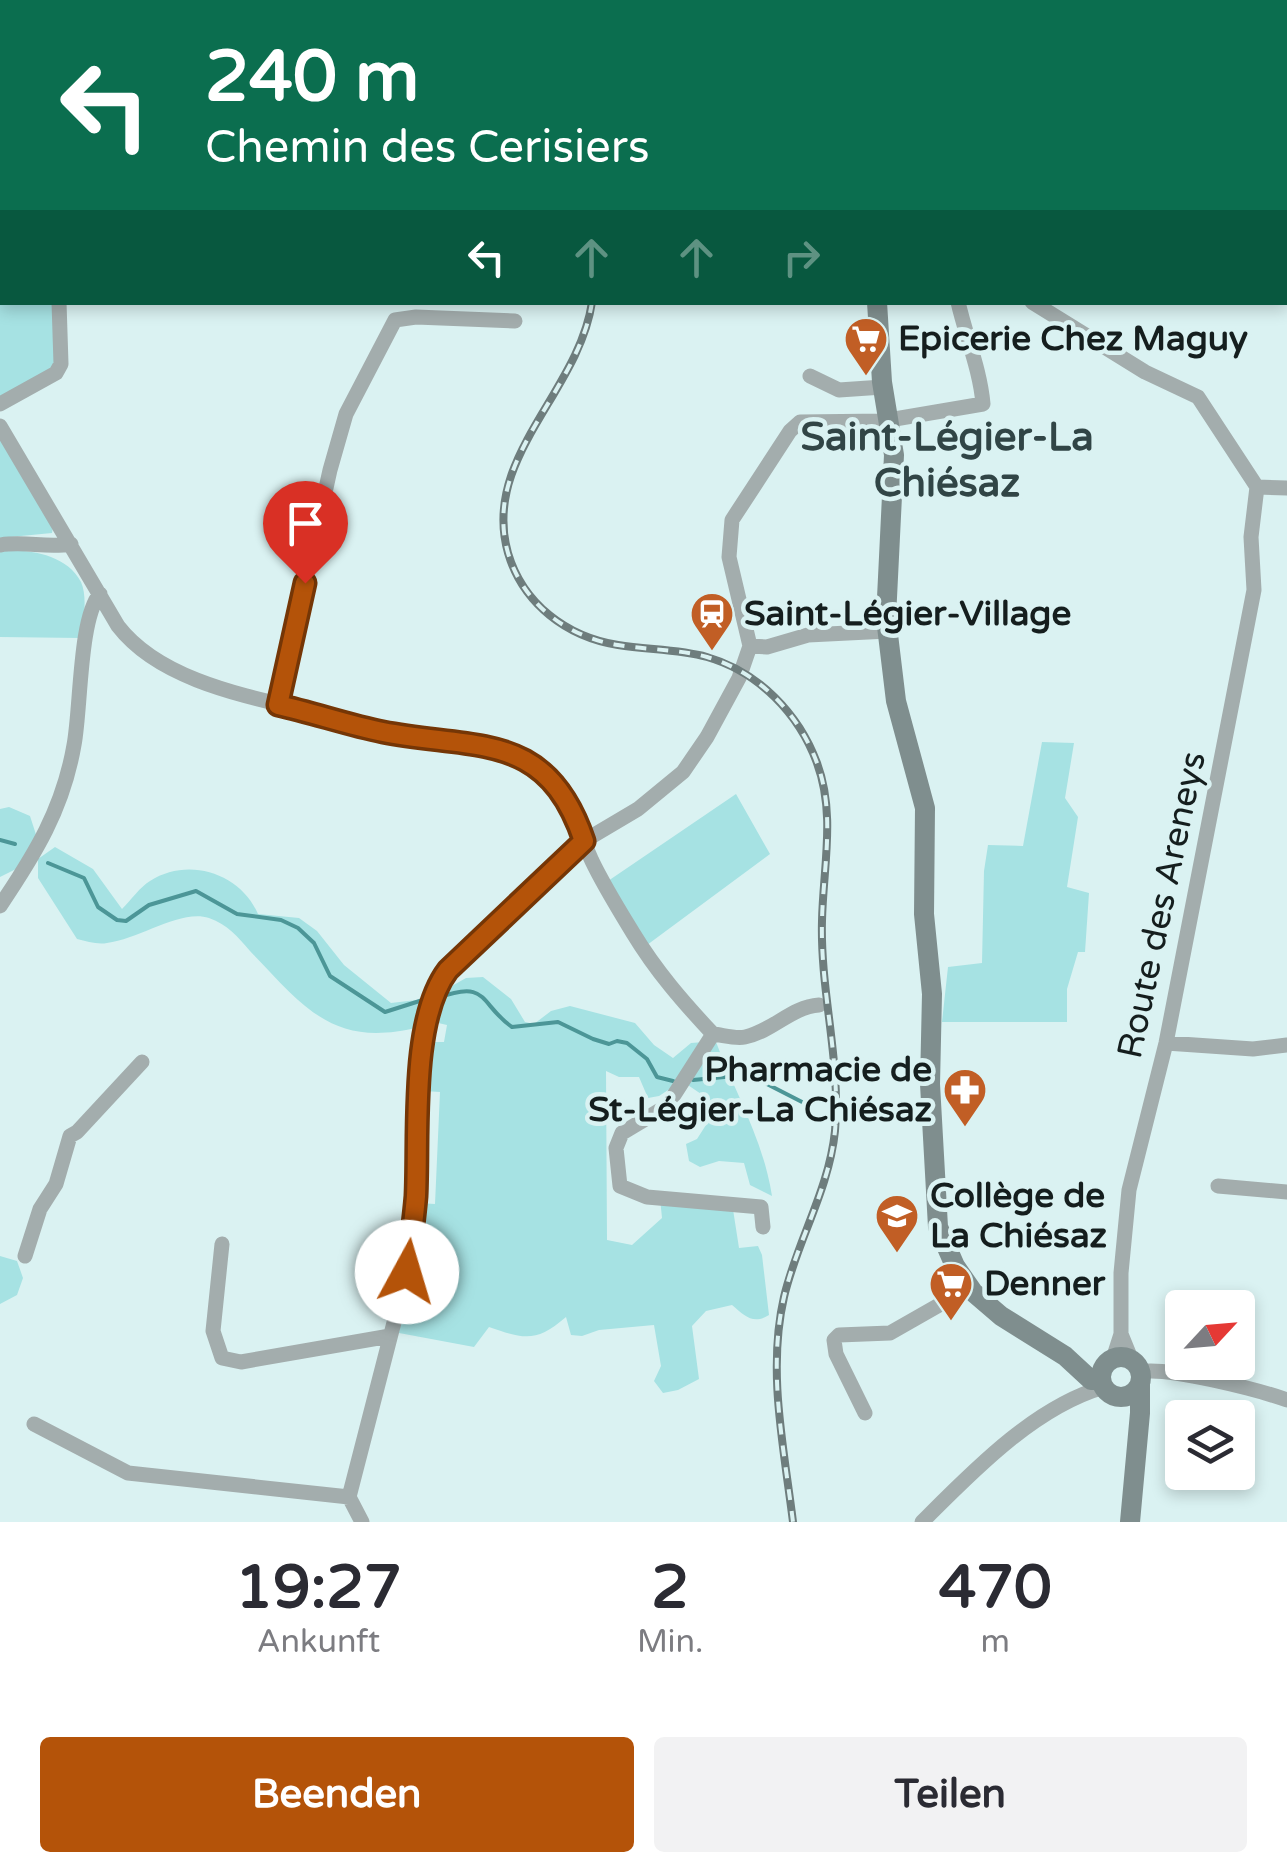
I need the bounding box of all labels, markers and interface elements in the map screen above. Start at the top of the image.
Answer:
text: 240 m [205,36,419,120]
icon: left [40,40,170,170]
text: Chemin des Cerisiers [205,121,650,175]
icon: left [459,230,514,285]
icon: ahead [564,230,619,285]
icon: ahead [669,230,724,285]
icon: right [774,230,829,285]
supermarket icon: Epicerie Chez Maguy [843,316,889,377]
place label: Epicerie Chez Maguy [898,318,1248,360]
district label: Saint-Légier-La Chiésaz [800,413,1094,507]
pin [263,481,348,584]
icon: arrive [278,496,333,551]
station icon: Saint-Légier-Village [689,591,735,652]
place label: Saint-Légier-Village [744,593,1071,635]
street label: Route des Areneys [1109,748,1215,1062]
place label: Pharmacie de St-Légier-La Chiésaz [588,1049,932,1131]
pharmacy icon: Pharmacie de St-Légier-La Chiésaz [942,1067,988,1128]
place label: Collège de La Chiésaz [930,1175,1107,1257]
school or university icon: Collège de La Chiésaz [874,1193,920,1254]
position arrow [355,1220,459,1324]
supermarket icon: Denner [928,1261,974,1322]
place label: Denner [984,1263,1106,1305]
north arrow [1165,1290,1255,1380]
map controls [1165,1290,1255,1490]
button: layers [1165,1400,1255,1490]
text: 19:27 [235,1552,402,1624]
text: 2 [651,1552,689,1624]
text: 470 [939,1552,1052,1624]
text: Ankunft [257,1623,380,1661]
text: Min. [637,1623,703,1661]
text: m [980,1623,1010,1661]
button: Beenden [40,1737,634,1852]
button: Teilen [654,1737,1247,1852]

